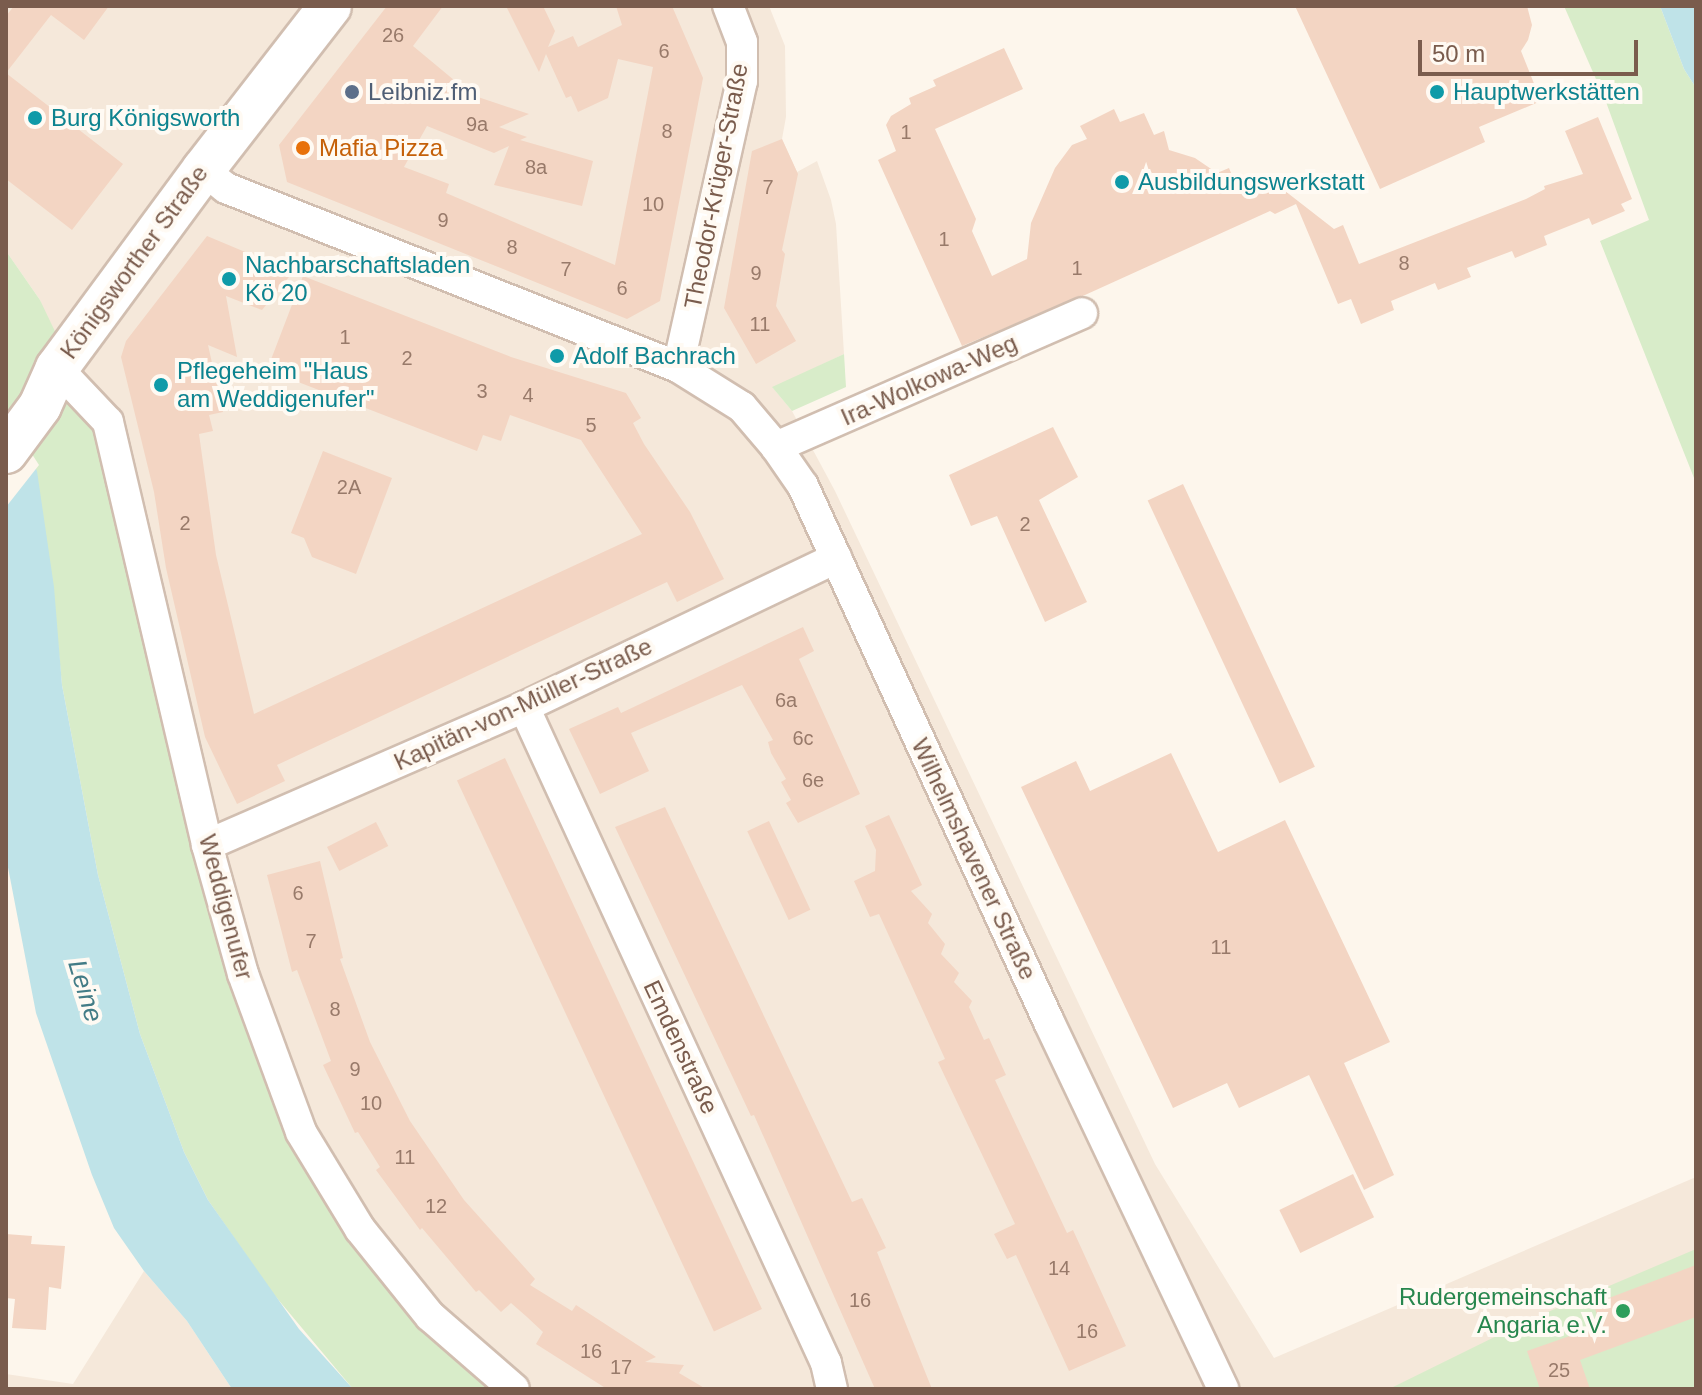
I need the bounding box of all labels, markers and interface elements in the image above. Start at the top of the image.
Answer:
house number: 26 [382,23,404,47]
scale bar [1422,24,1642,74]
house number: 6 [658,39,670,63]
text: 50 m [1432,40,1485,67]
street label: Theodor-Krüger-Straße [678,61,754,311]
place label: Leibniz.fm [368,78,477,106]
place label: Hauptwerkstätten [1453,78,1640,106]
marker: Leibniz.fm [343,83,361,101]
marker: Hauptwerkstätten [1428,83,1446,101]
place label: Burg Königsworth [51,104,240,132]
marker: Burg Königsworth [26,109,44,127]
house number: 9a [466,112,488,136]
house number: 8 [661,119,673,143]
house number: 1 [900,120,912,144]
place label: Mafia Pizza [319,134,443,162]
marker: Mafia Pizza [294,139,312,157]
house number: 8a [525,155,547,179]
street label: Königsworther Straße [54,160,214,364]
place label: Ausbildungswerkstatt [1138,168,1365,196]
marker: Ausbildungswerkstatt [1113,173,1131,191]
house number: 7 [762,175,774,199]
house number: 10 [642,192,664,216]
house number: 9 [437,208,449,232]
house number: 1 [938,227,950,251]
house number: 8 [506,235,518,259]
place label: Nachbarschaftsladen Kö 20 [245,251,470,307]
house number: 8 [1398,251,1410,275]
house number: 1 [1071,256,1083,280]
house number: 7 [560,257,572,281]
house number: 9 [750,261,762,285]
marker: Nachbarschaftsladen Kö 20 [220,270,238,288]
house number: 6 [616,276,628,300]
house number: 11 [750,312,770,336]
house number: 1 [339,325,351,349]
street label: Ira-Wolkowa-Weg [836,328,1022,432]
place label: Adolf Bachrach [573,342,736,370]
house number: 2 [401,346,413,370]
marker: Adolf Bachrach [548,347,566,365]
place label: Pflegeheim "Haus am Weddigenufer" [177,357,375,413]
marker: Pflegeheim "Haus am Weddigenufer" [152,376,170,394]
house number: 3 [476,379,488,403]
house number: 4 [522,383,534,407]
house number: 5 [585,413,597,437]
house number: 2A [337,475,361,499]
house number: 2 [179,511,191,535]
house number: 2 [1019,512,1031,536]
street label: Kapitän-von-Müller-Straße [389,631,657,777]
house number: 6a [775,688,797,712]
house number: 6c [792,726,814,750]
street label: Wilhelmshavener Straße [905,734,1043,984]
house number: 6e [802,768,824,792]
street label: Weddigenufer [193,831,259,983]
house number: 6 [292,881,304,905]
house number: 7 [305,929,317,953]
house number: 11 [1211,935,1231,959]
water label: Leine [61,956,109,1026]
street label: Emdenstraße [638,976,724,1118]
house number: 8 [329,997,341,1021]
house number: 9 [349,1057,361,1081]
house number: 10 [360,1091,382,1115]
house number: 11 [395,1145,415,1169]
house number: 12 [425,1194,447,1218]
house number: 14 [1048,1256,1070,1280]
place label: Rudergemeinschaft Angaria e.V. [1399,1283,1607,1339]
house number: 16 [849,1288,871,1312]
marker: Rudergemeinschaft Angaria e.V. [1614,1302,1632,1320]
house number: 16 [1076,1319,1098,1343]
house number: 16 [580,1339,602,1363]
house number: 17 [610,1355,632,1379]
house number: 25 [1548,1358,1570,1382]

